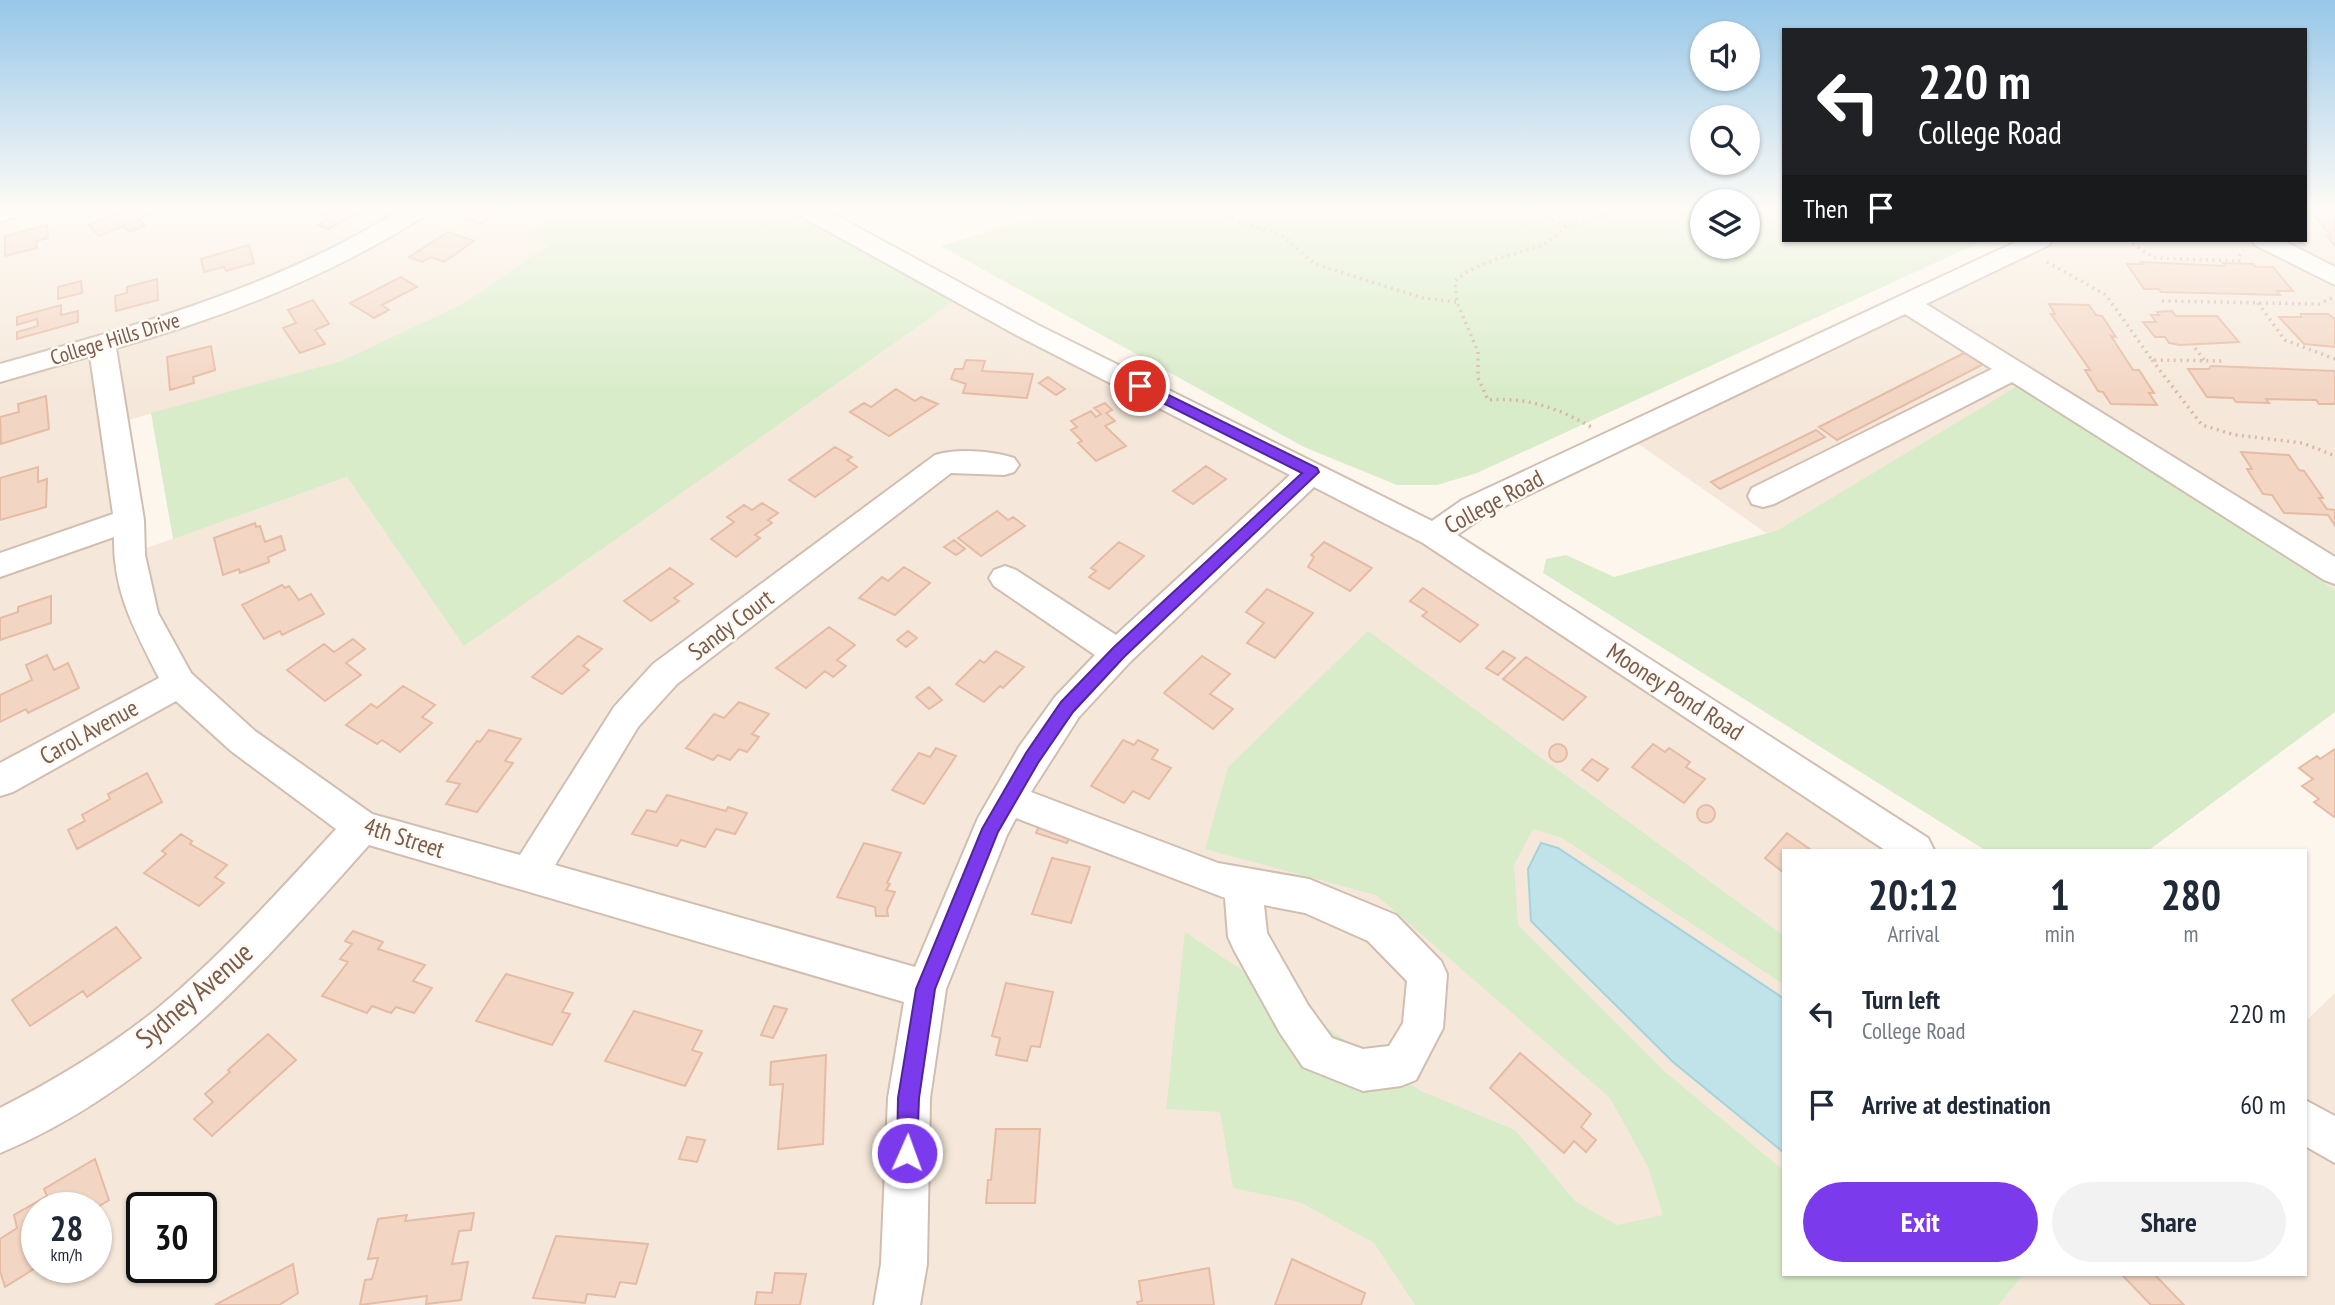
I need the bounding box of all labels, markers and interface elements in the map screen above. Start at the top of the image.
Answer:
map controls [1690,21,1760,259]
button: sound [1690,21,1760,91]
text: 220 m [1918,49,2031,113]
icon: left [1803,56,1894,147]
button: search [1690,105,1760,175]
text: College Road [1918,111,2062,153]
button: layers [1690,189,1760,259]
icon: arrive [1862,189,1900,227]
text: Then [1803,192,1848,225]
street label: College Hills Drive [47,306,183,371]
pin [1110,356,1170,416]
icon: arrive [1121,367,1159,405]
street label: College Road [1439,463,1549,541]
street label: Sandy Court [682,582,780,667]
street label: Mooney Pond Road [1601,636,1750,747]
street label: Carol Avenue [34,692,143,771]
street label: 4th Street [360,810,449,865]
text: 20:12 [1868,867,1959,922]
text: 1 [2050,867,2070,922]
text: 280 [2161,867,2221,922]
text: Arrival [1887,919,1939,948]
text: min [2045,919,2075,948]
text: m [2183,919,2198,948]
street label: Sydney Avenue [127,934,260,1056]
text: Turn left [1862,983,1940,1016]
icon: left [1803,995,1841,1033]
text: 220 m [2228,997,2286,1030]
text: College Road [1862,1016,1965,1045]
icon: arrive [1803,1086,1841,1124]
text: Arrive at destination [1862,1088,2051,1121]
text: 60 m [2240,1088,2286,1121]
position arrow [870,1116,944,1190]
button: Exit [1803,1182,2038,1262]
button: Share [2052,1182,2286,1262]
speed limit sign: 30 [126,1192,217,1283]
text: 28 [50,1205,83,1251]
text: km/h [51,1243,82,1266]

